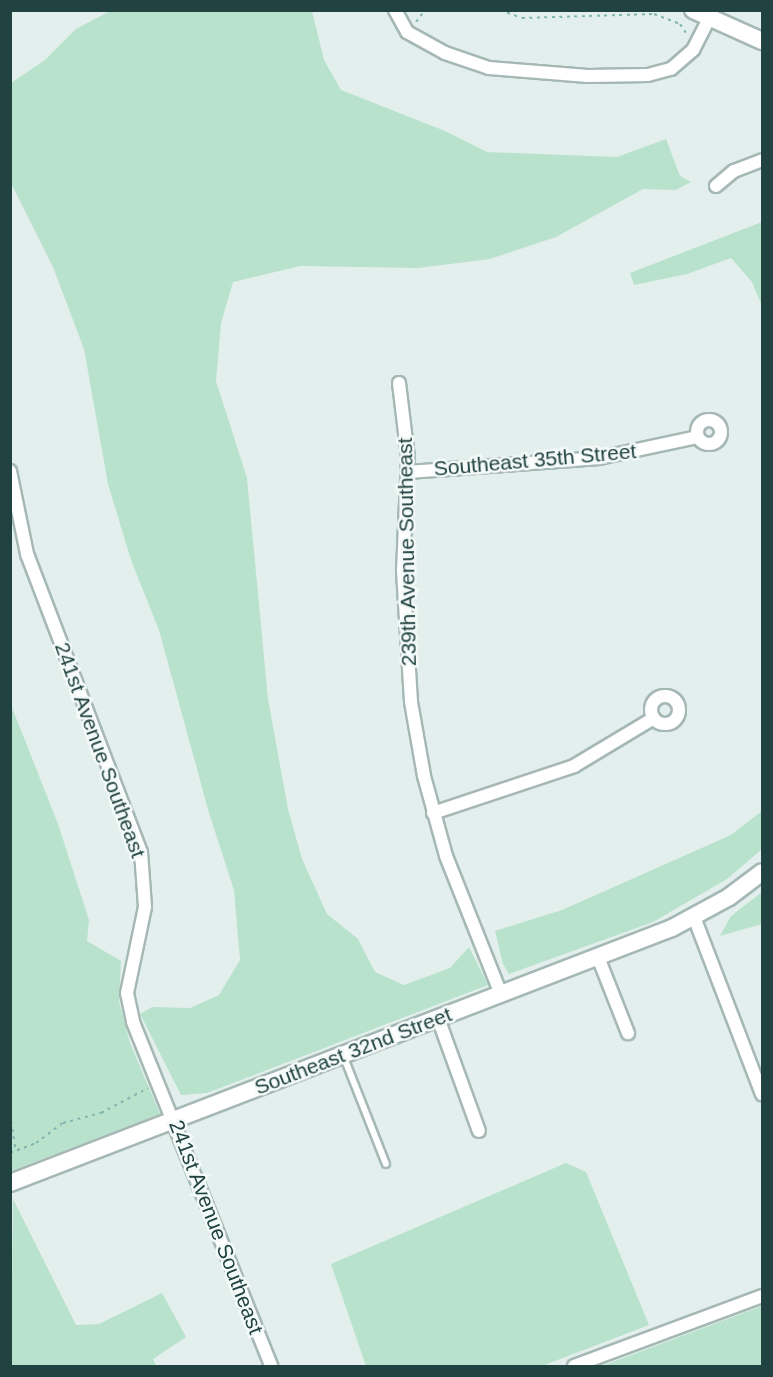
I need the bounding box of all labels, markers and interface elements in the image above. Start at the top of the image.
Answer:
street label: 239th Avenue Southeast [392,437,422,667]
street label: Southeast 35th Street [433,439,637,481]
street label: 241st Avenue Southeast [49,638,151,862]
street label: Southeast 32nd Street [251,1002,455,1100]
street label: 241st Avenue Southeast [163,1116,269,1338]

